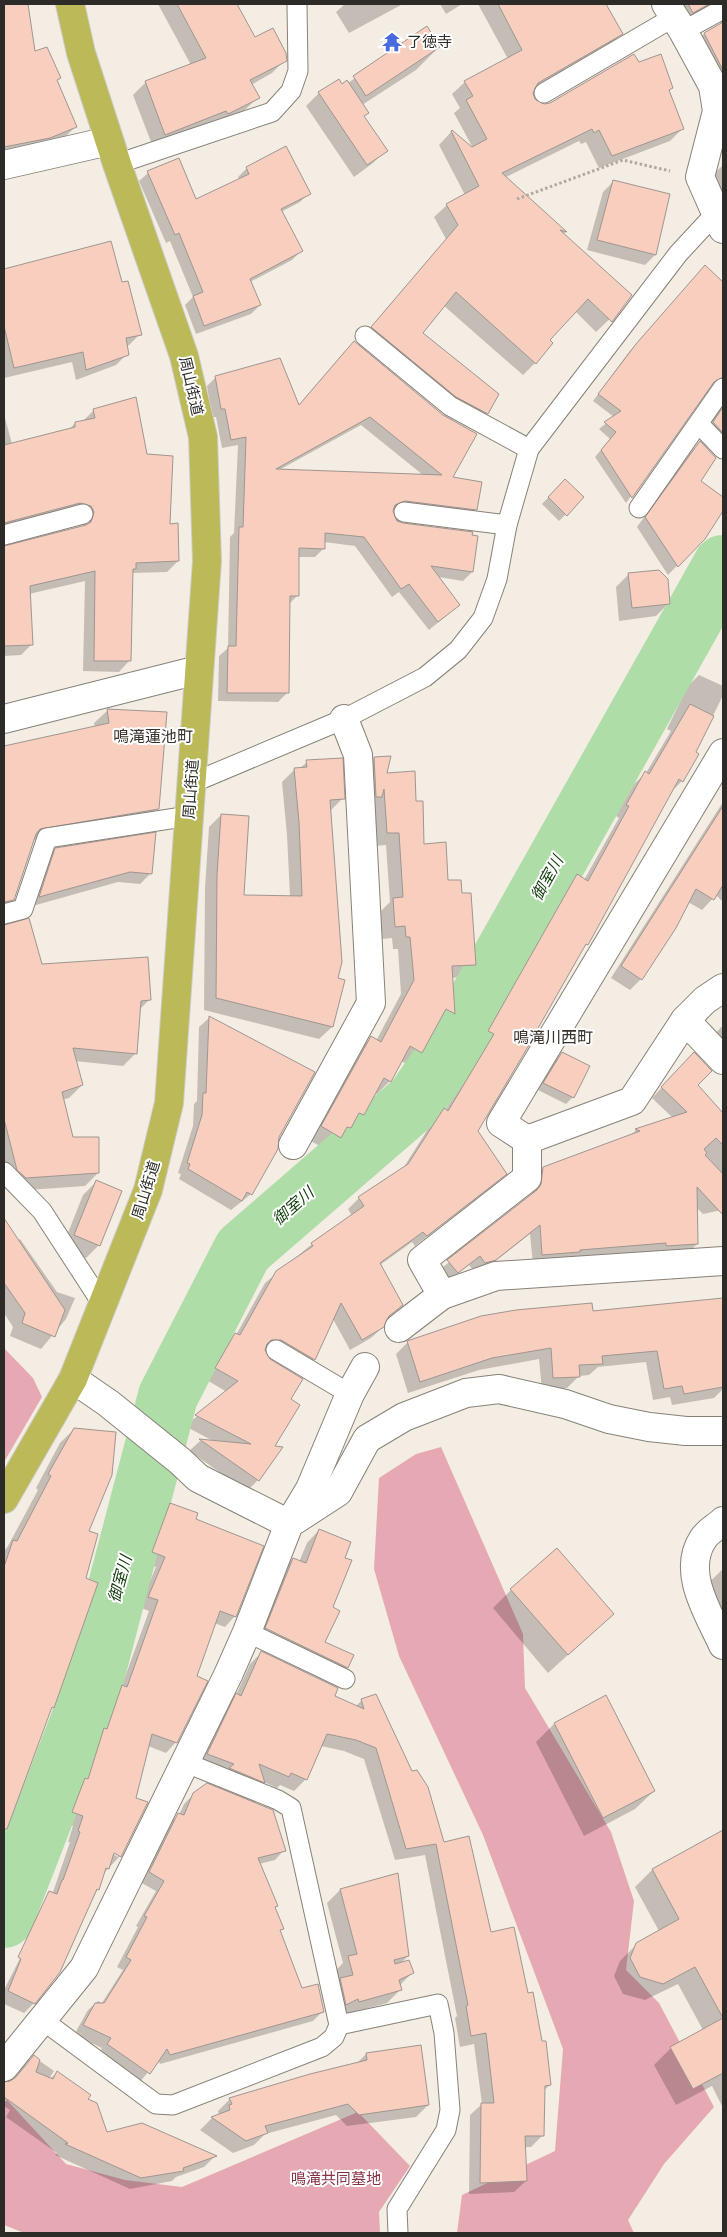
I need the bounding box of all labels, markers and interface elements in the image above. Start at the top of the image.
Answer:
temple icon: 了徳寺 [381,31,403,53]
place label: 了徳寺 [407,33,452,51]
street label: 周山街道 [175,355,207,417]
district label: 鳴滝蓮池町 [113,727,193,746]
street label: 周山街道 [180,758,202,820]
water label: 御室川 [527,851,568,904]
district label: 鳴滝川西町 [513,1028,593,1047]
street label: 周山街道 [129,1159,163,1221]
water label: 御室川 [269,1182,319,1229]
water label: 御室川 [105,1551,136,1605]
park label: 鳴滝共同墓地 [291,2170,381,2188]

